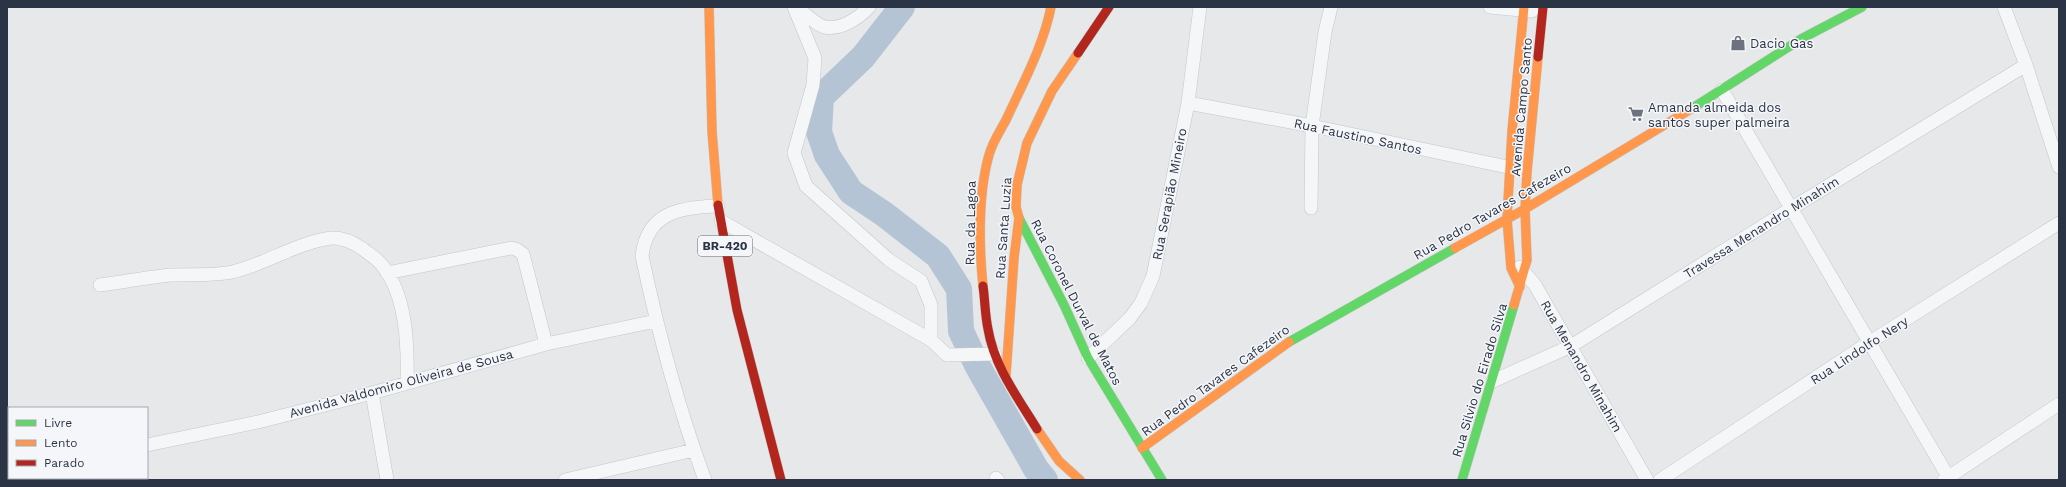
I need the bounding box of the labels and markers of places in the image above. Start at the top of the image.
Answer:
shop icon: Dacio Gas [1729,34,1747,52]
place label: Dacio Gas [1750,36,1813,51]
place label: Amanda almeida dos santos super palmeira [1648,100,1791,130]
supermarket icon: Amanda almeida dos santos super palmeira [1627,105,1645,123]

